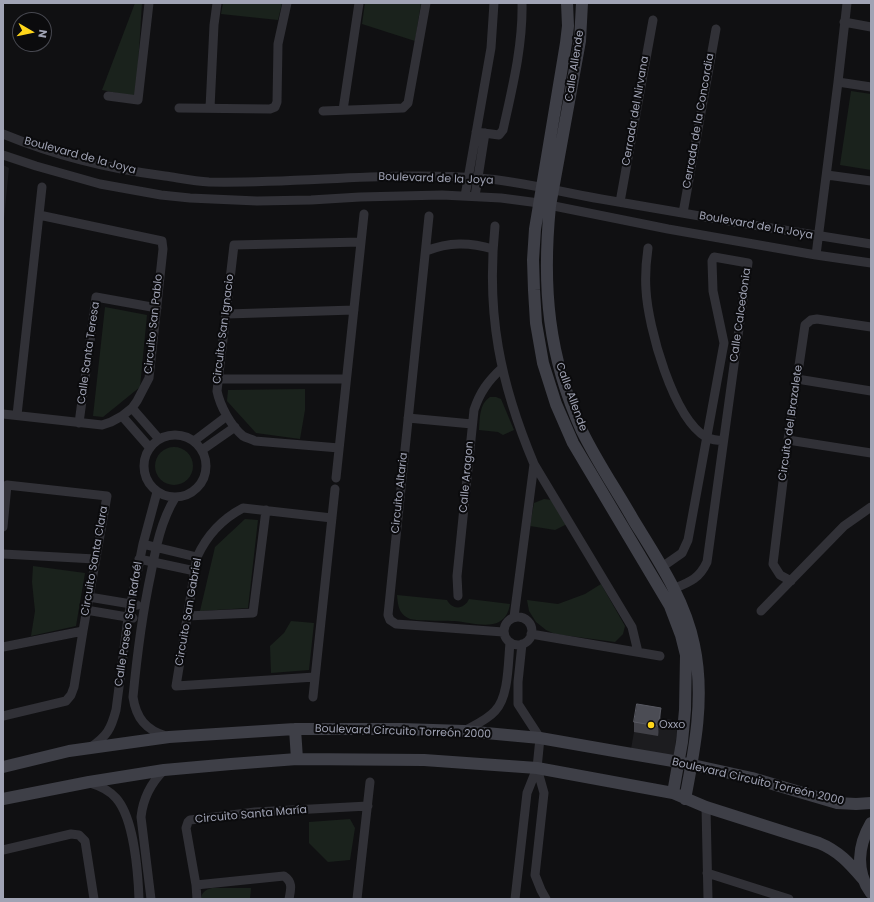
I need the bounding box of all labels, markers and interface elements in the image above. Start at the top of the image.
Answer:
north arrow [12,12,52,52]
text: N [34,28,51,39]
street label: Calle Allende [563,29,587,103]
street label: Cerrada de la Concordia [681,52,717,190]
street label: Cerrada del Nirvana [620,55,652,167]
street label: Boulevard de la Joya [23,135,137,177]
street label: Boulevard de la Joya [378,170,494,188]
street label: Boulevard de la Joya [698,209,814,243]
street label: Calle Calcedonia [728,267,754,363]
street label: Circuito San Pablo [142,273,166,375]
street label: Circuito San Ignacio [211,273,237,385]
street label: Calle Santa Teresa [75,301,103,405]
street label: Calle Allende [552,361,590,433]
street label: Circuito del Brazalete [776,364,806,482]
street label: Calle Aragon [457,441,477,513]
street label: Circuito Altaria [389,452,411,534]
street label: Circuito Santa Clara [79,505,111,617]
street label: Circuito San Gabriel [173,557,205,667]
street label: Calle Paseo San Rafaél [113,561,145,687]
place label: Oxxo [659,718,685,732]
marker: Oxxo [646,720,656,730]
street label: Boulevard Circuito Torreón 2000 [315,722,491,742]
street label: Boulevard Circuito Torreón 2000 [671,756,845,808]
street label: Circuito Santa María [195,804,307,826]

